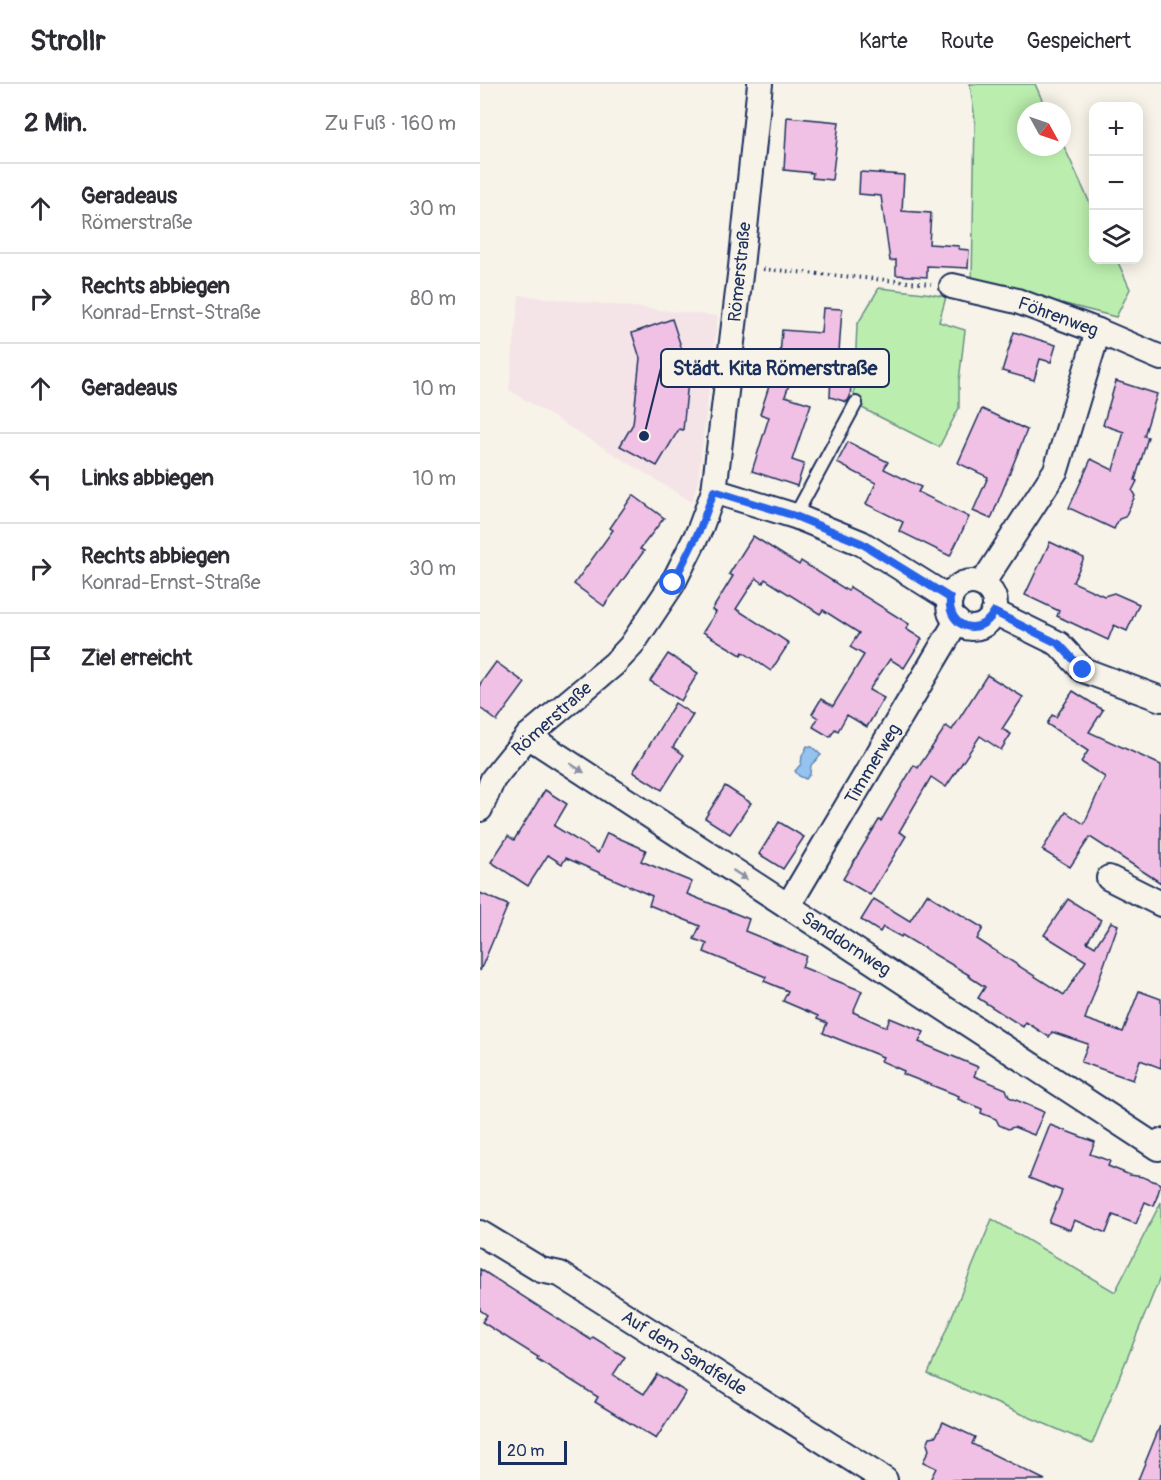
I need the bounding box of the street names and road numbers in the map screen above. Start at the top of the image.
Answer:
street label: Römerstraße [723,221,757,323]
street label: Föhrenweg [1015,292,1101,342]
street label: Römerstraße [507,677,597,761]
street label: Timmerweg [840,719,906,809]
street label: Sanddornweg [797,907,895,981]
street label: Auf dem Sandfelde [617,1305,751,1401]

